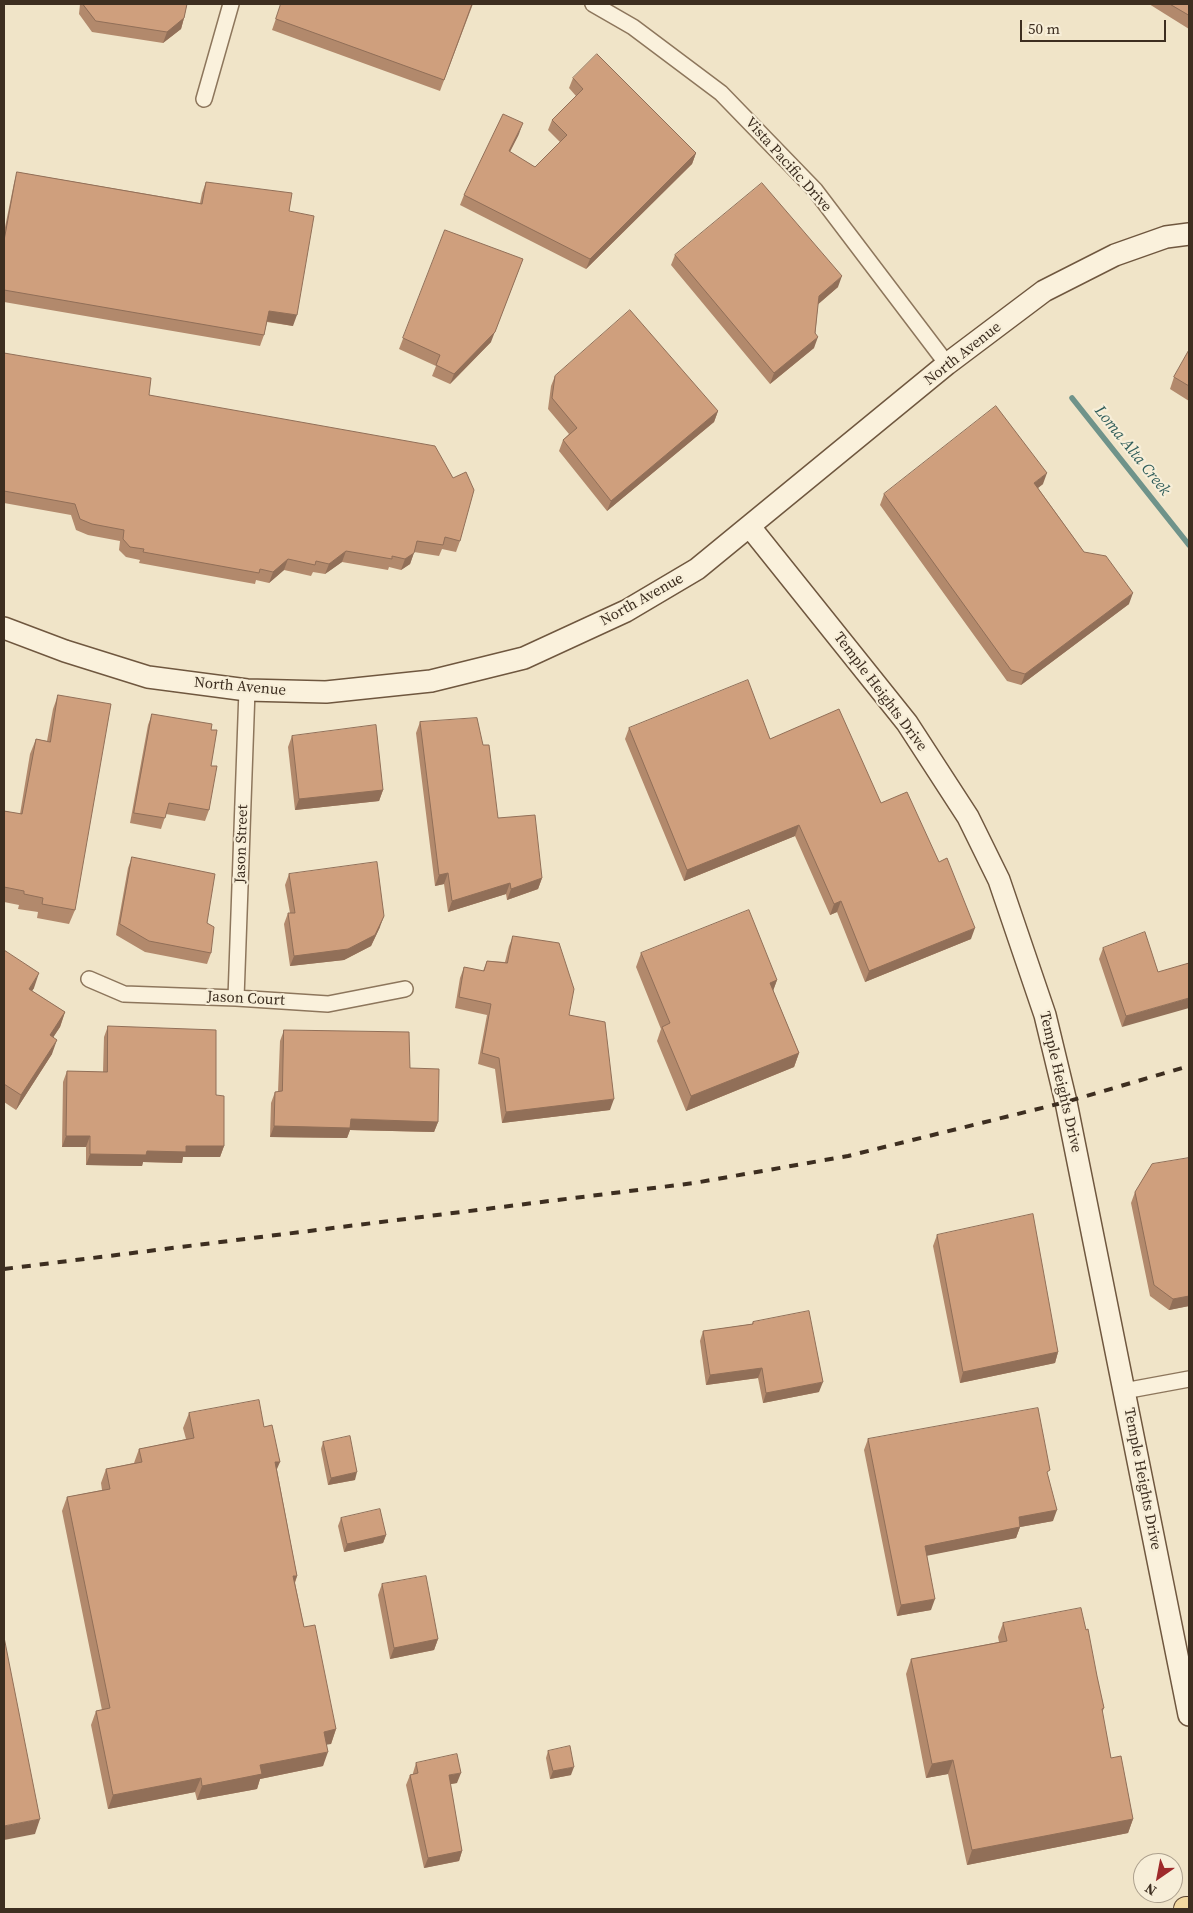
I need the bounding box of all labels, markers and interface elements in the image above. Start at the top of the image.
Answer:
scale bar [1023,10,1169,42]
text: 50 m [1028,18,1060,39]
street label: Vista Pacific Drive [741,114,835,216]
street label: North Avenue [921,318,1005,390]
water label: Loma Alta Creek [1090,402,1174,500]
street label: North Avenue [597,570,687,630]
street label: Temple Heights Drive [829,629,931,755]
street label: North Avenue [193,674,287,700]
street label: Jason Street [232,804,252,884]
street label: Jason Court [207,988,285,1010]
street label: Temple Heights Drive [1035,1010,1085,1154]
street label: Temple Heights Drive [1119,1406,1165,1552]
north arrow [1133,1853,1183,1903]
text: N [1141,1879,1160,1901]

